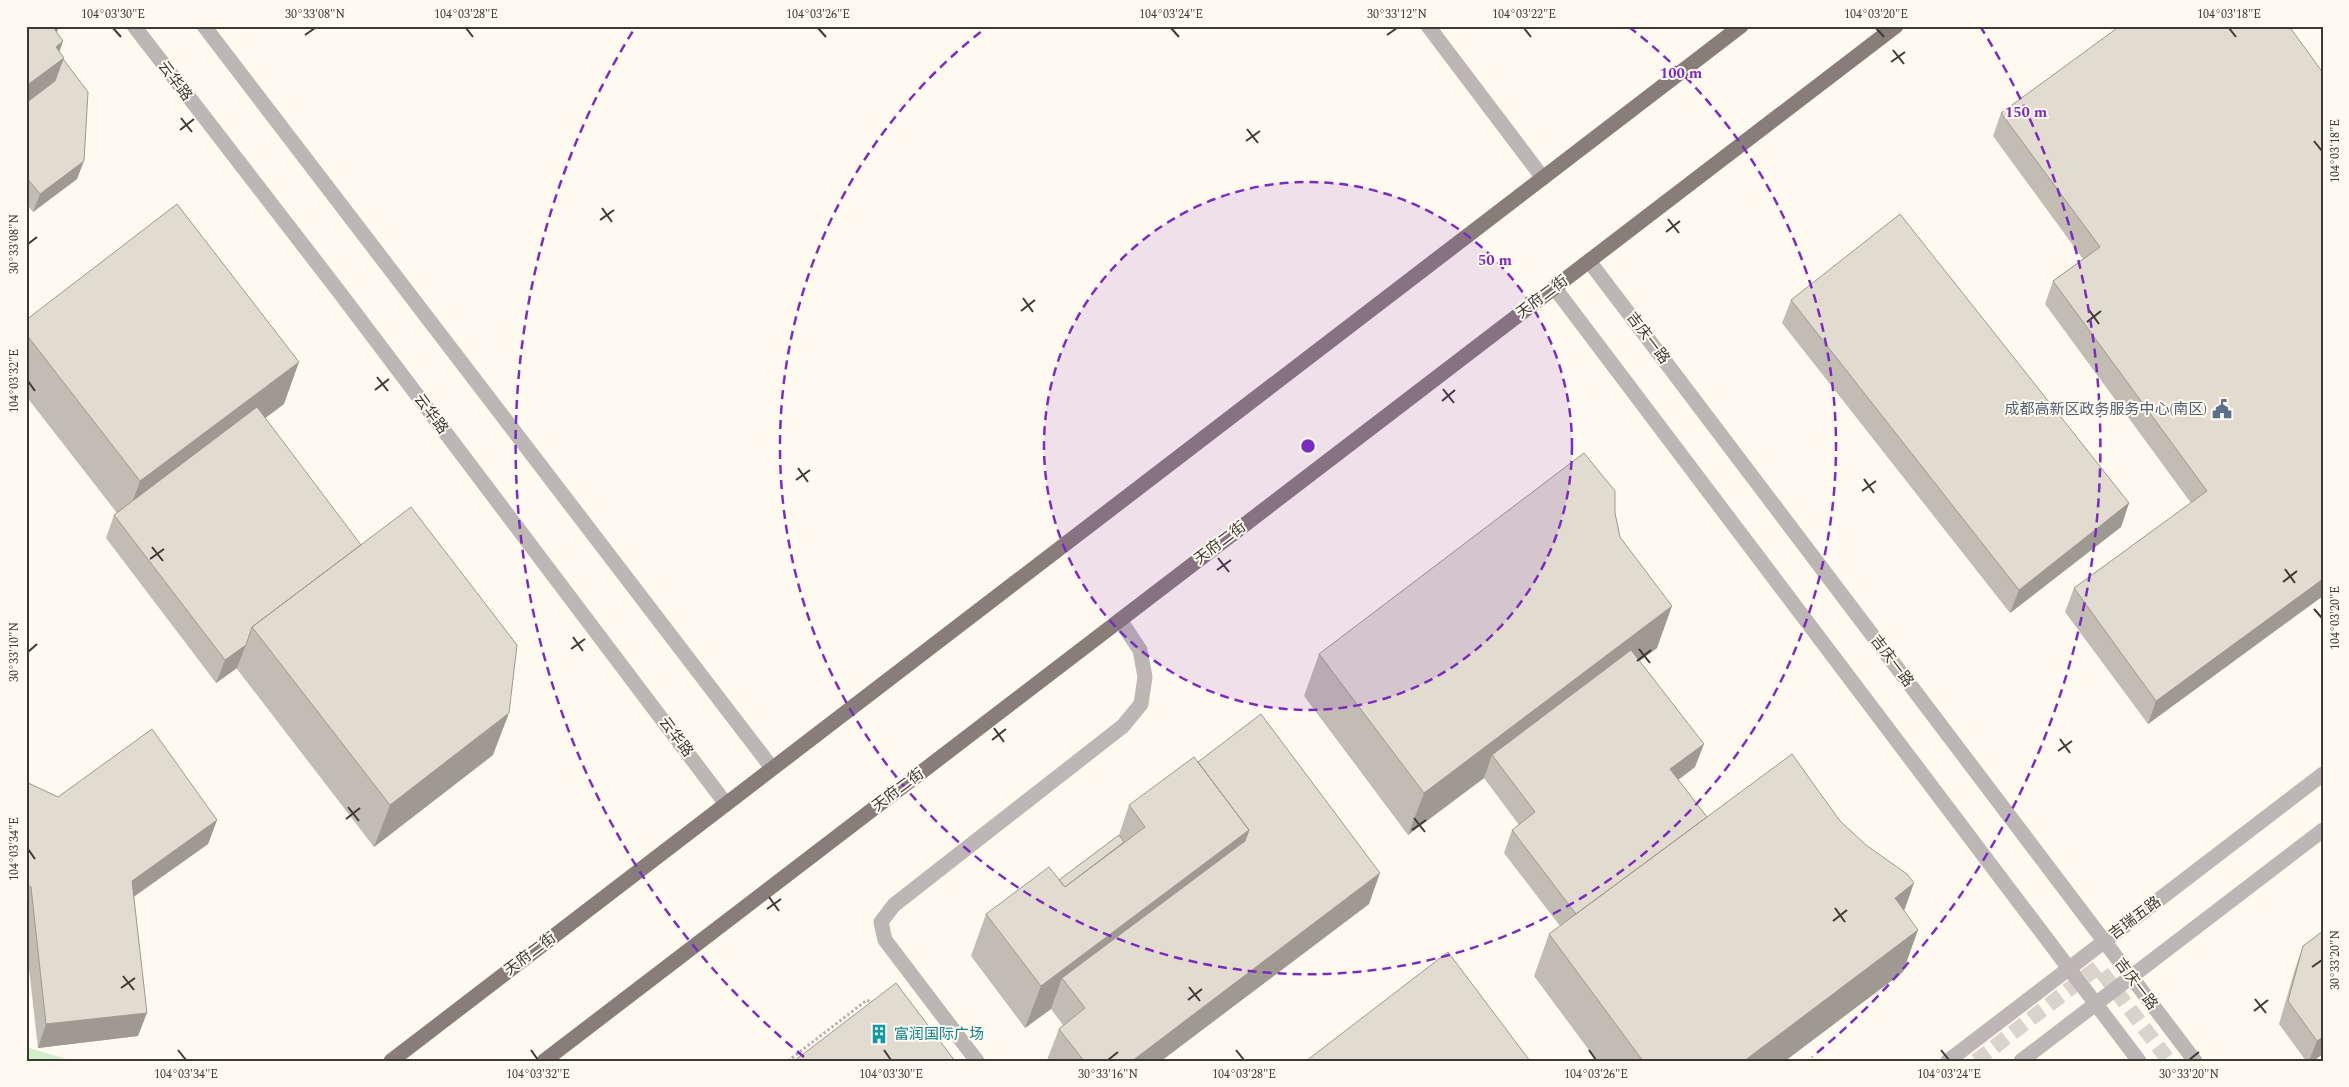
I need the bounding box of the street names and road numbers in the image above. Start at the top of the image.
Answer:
street label: 云华路 [152,56,198,106]
street label: 天府二街 [1511,270,1573,324]
street label: 吉庆一路 [1621,307,1675,369]
street label: 云华路 [408,389,454,439]
street label: 天府二街 [1189,516,1251,570]
street label: 吉庆一路 [1865,630,1919,692]
street label: 云华路 [653,712,699,762]
street label: 天府二街 [867,763,929,817]
street label: 吉瑞五路 [2104,891,2166,945]
street label: 天府二街 [499,927,561,981]
street label: 吉庆一路 [2109,953,2163,1015]

